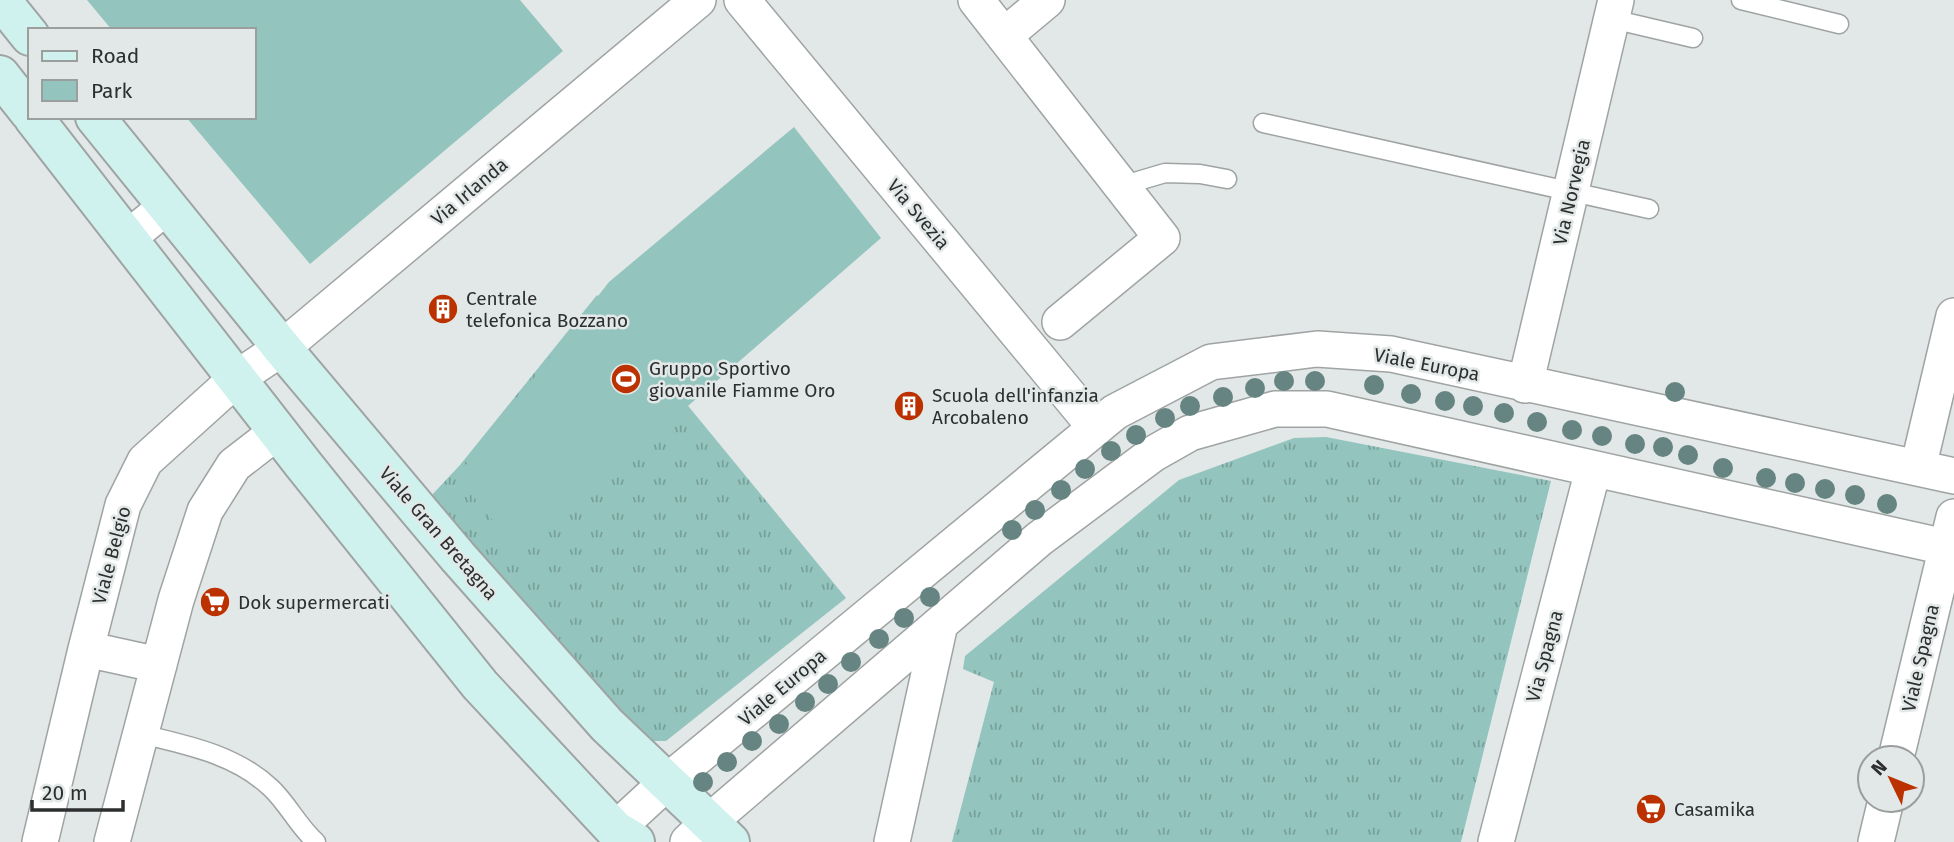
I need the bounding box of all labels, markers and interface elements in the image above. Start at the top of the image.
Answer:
legend [28,28,256,119]
text: Road [91,43,139,69]
text: Park [91,78,133,104]
street label: Via Norvegia [1548,137,1595,247]
street label: Via Irlanda [426,153,512,230]
street label: Via Svezia [883,174,955,254]
place label: Centrale telefonica Bozzano [466,287,628,332]
building icon: Centrale telefonica Bozzano [426,292,460,326]
street label: Viale Europa [1372,343,1482,386]
place label: Gruppo Sportivo giovanile Fiamme Oro [649,357,835,402]
sports icon: Gruppo Sportivo giovanile Fiamme Oro [609,362,643,396]
place label: Scuola dell'infanzia Arcobaleno [932,384,1099,429]
building icon: Scuola dell'infanzia Arcobaleno [892,389,926,423]
street label: Viale Gran Bretagna [375,462,503,605]
street label: Viale Belgio [87,503,136,607]
supermarket icon: Dok supermercati [198,585,232,619]
place label: Dok supermercati [238,591,390,614]
street label: Viale Spagna [1897,602,1944,714]
street label: Via Spagna [1521,608,1568,705]
street label: Viale Europa [734,644,831,731]
north arrow [1856,744,1926,814]
text: N [1866,755,1892,780]
scale bar [32,768,122,812]
text: 20 m [42,780,88,806]
supermarket icon: Casamika [1634,792,1668,826]
place label: Casamika [1674,798,1755,821]

